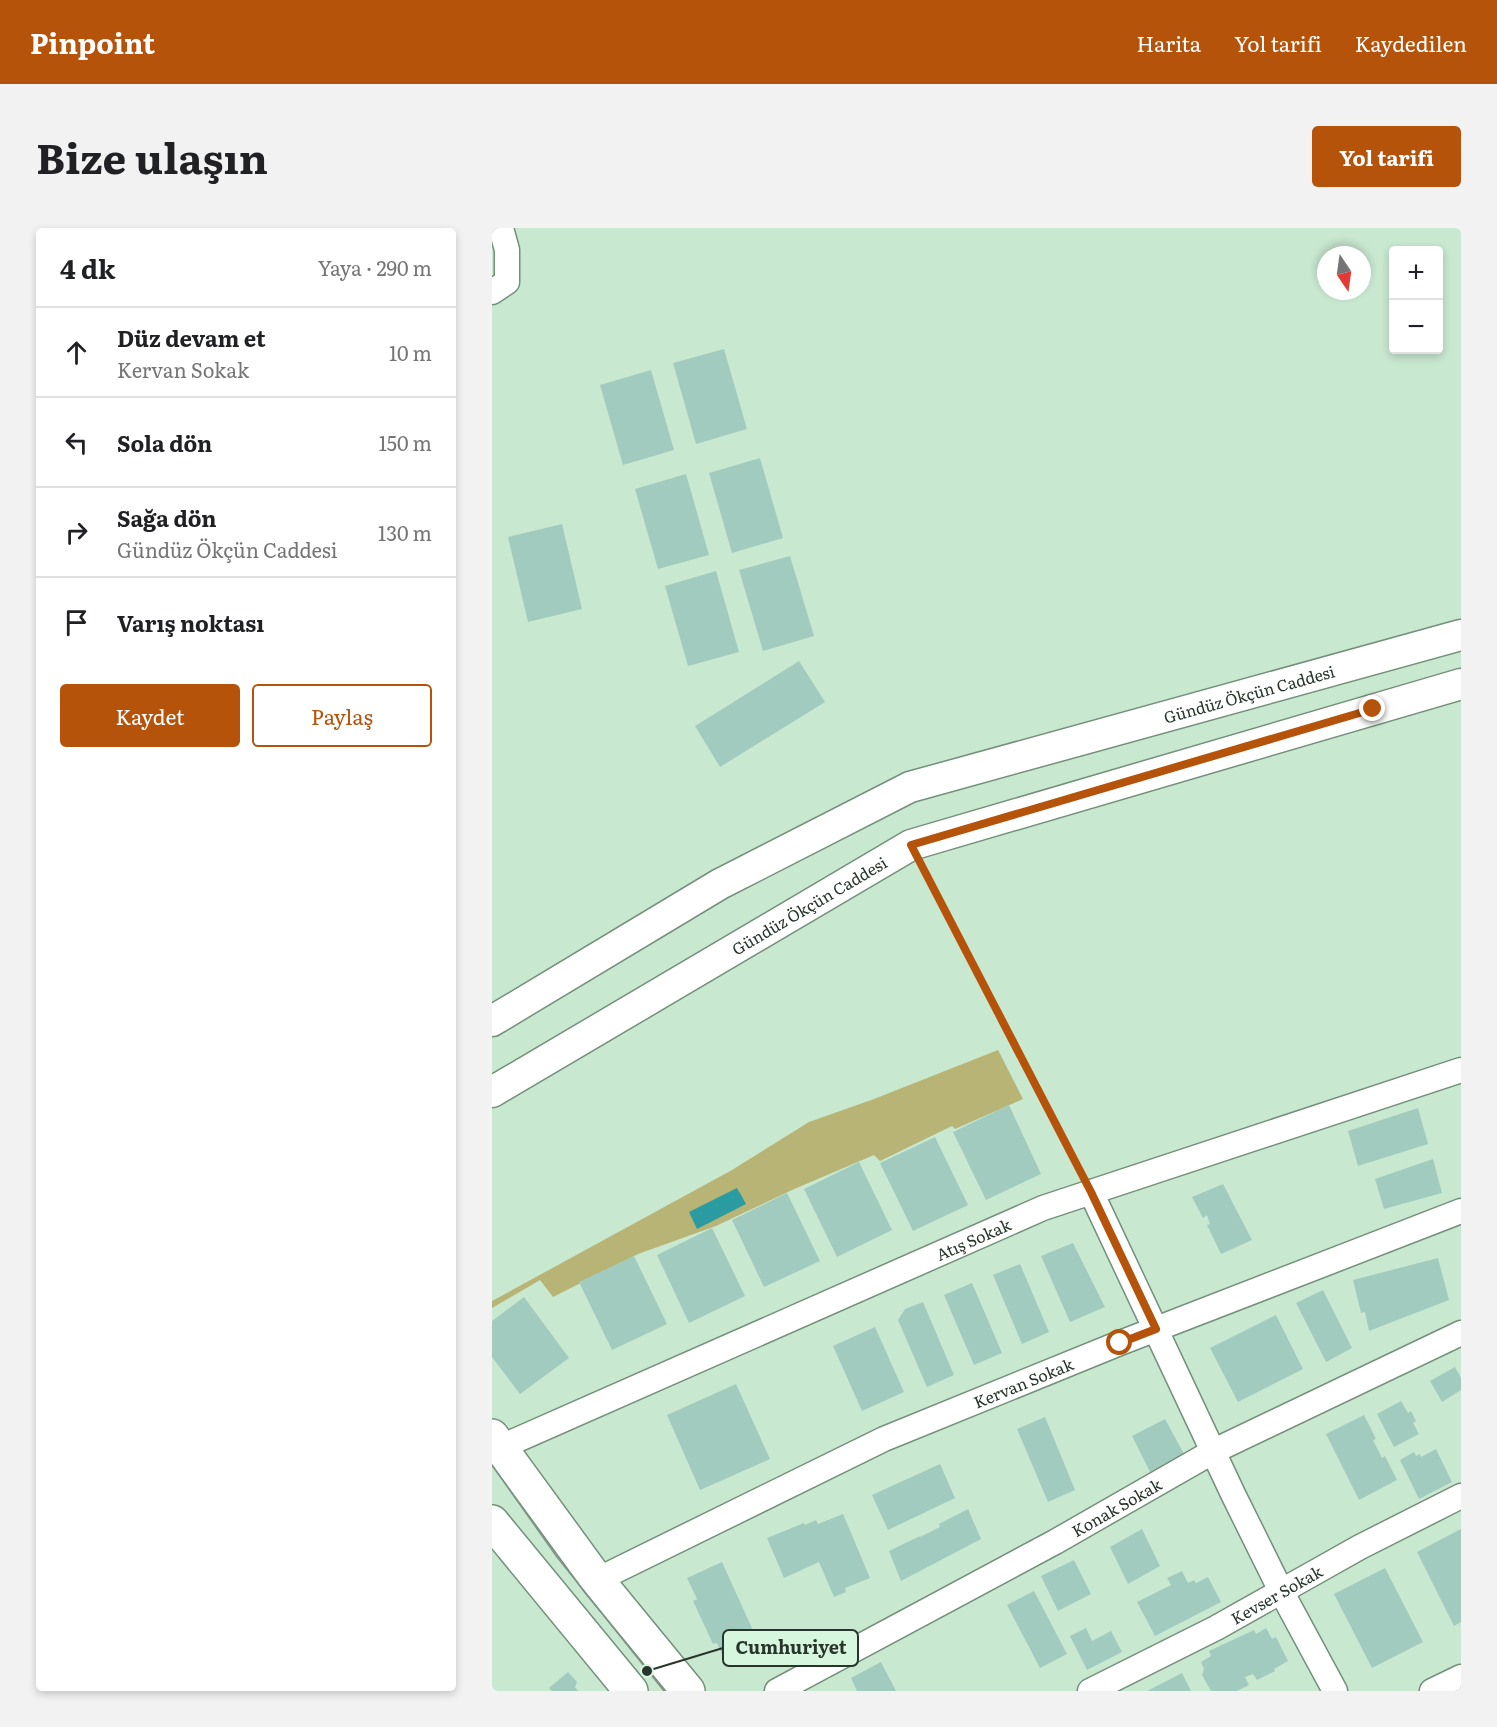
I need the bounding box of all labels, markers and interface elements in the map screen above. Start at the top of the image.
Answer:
text: Pinpoint [30,21,155,63]
text: Harita [1136,27,1201,58]
text: Yol tarifi [1234,27,1322,58]
text: Kaydedilen [1355,27,1467,58]
text: Bize ulaşın [36,125,268,187]
button: Yol tarifi [1312,126,1461,187]
north arrow [1317,246,1371,300]
map controls [1389,246,1443,354]
button: + [1389,246,1443,300]
text: 4 dk [60,248,115,287]
text: Yaya · 290 m [318,252,432,282]
button: − [1389,300,1443,354]
text: Düz devam et [117,321,266,354]
icon: ahead [60,336,93,369]
text: 10 m [389,337,432,367]
text: Kervan Sokak [117,354,249,384]
icon: left [60,426,93,459]
text: Sola dön [117,426,212,459]
text: 150 m [379,427,432,457]
text: Sağa dön [117,501,217,534]
icon: right [60,516,93,549]
text: 130 m [378,517,432,547]
text: Gündüz Ökçün Caddesi [117,534,337,564]
icon: arrive [60,606,93,639]
text: Varış noktası [117,606,264,639]
street label: Gündüz Ökçün Caddesi [1161,658,1337,729]
button: Kaydet [60,684,240,747]
button: Paylaş [252,684,432,747]
route end [1359,695,1385,721]
street label: Gündüz Ökçün Caddesi [727,850,891,960]
street label: Atış Sokak [932,1212,1015,1266]
route start [1106,1329,1132,1355]
street label: Kervan Sokak [970,1351,1077,1413]
street label: Konak Sokak [1067,1472,1166,1542]
street label: Kevser Sokak [1226,1559,1327,1630]
callout: Cumhuriyet [723,1630,858,1666]
text: Cumhuriyet [735,1633,847,1660]

